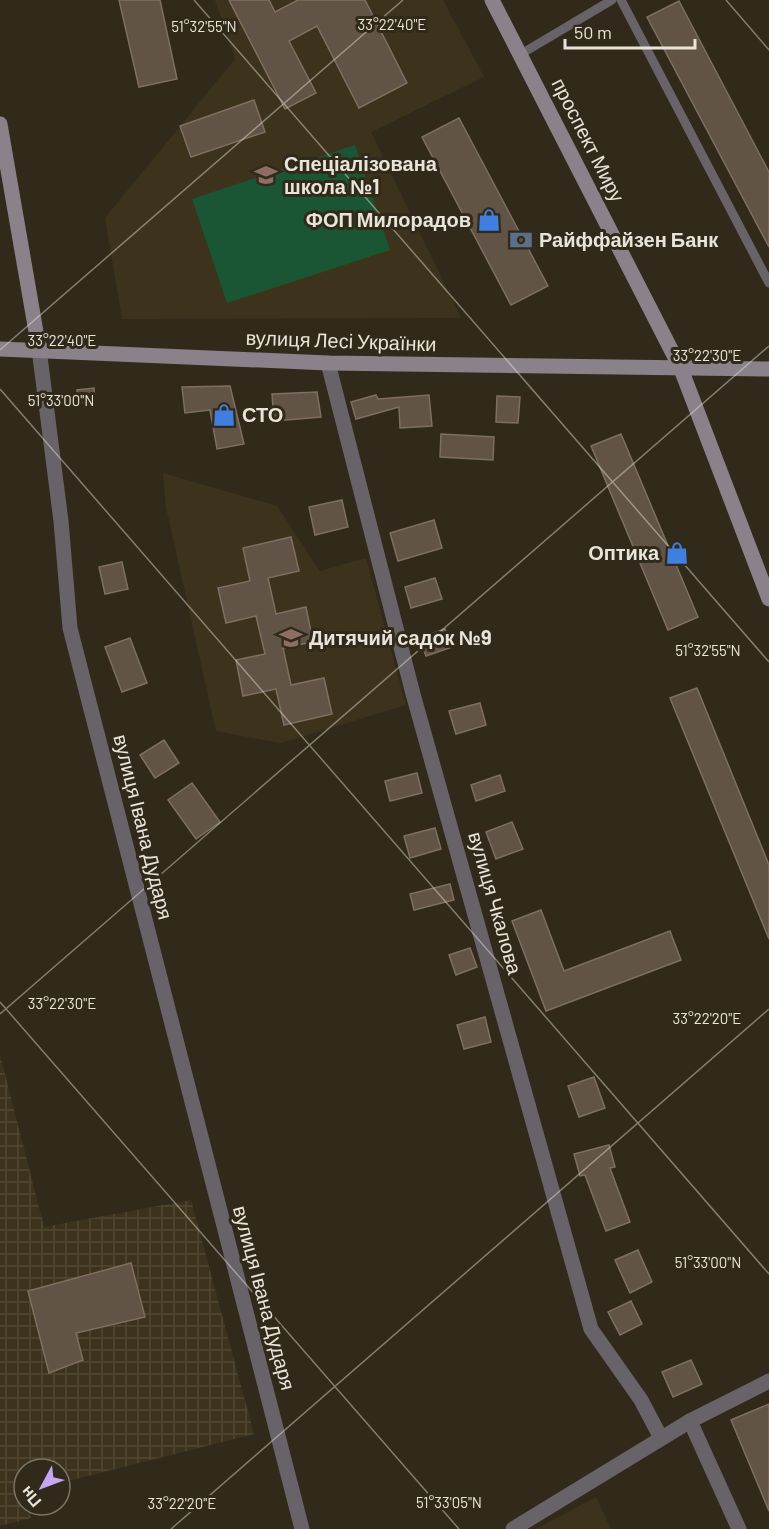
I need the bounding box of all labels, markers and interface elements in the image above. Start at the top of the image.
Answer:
scale bar [565,12,696,50]
text: 33°22'40"E [358,15,426,33]
text: 51°32'55"N [171,17,237,35]
text: 50 m [574,21,612,43]
street label: проспект Миру [547,74,630,206]
place label: Спеціалізована школа №1 [284,151,438,198]
school or university icon: Спеціалізована школа №1 [253,162,279,188]
place label: ФОП Милорадов [306,207,471,231]
shop icon: ФОП Милорадов [476,207,502,233]
bank icon: Райффайзен Банк [508,227,534,253]
place label: Райффайзен Банк [539,227,719,251]
street label: вулиця Лесі Українки [245,325,437,355]
text: 33°22'40"E [28,331,96,349]
text: 33°22'30"E [673,346,741,364]
text: 51°33'00"N [28,391,94,409]
shop icon: СТО [211,402,237,428]
place label: СТО [242,402,283,426]
place label: Оптика [588,540,660,564]
shop icon: Оптика [664,540,690,566]
school or university icon: Дитячий садок №9 [278,625,304,651]
place label: Дитячий садок №9 [309,625,492,649]
text: 51°32'55"N [675,641,741,659]
street label: вулиця Івана Дударя [109,732,179,922]
street label: вулиця Чкалова [464,829,528,978]
text: 33°22'30"E [28,994,96,1012]
text: 33°22'20"E [673,1009,741,1027]
street label: вулиця Івана Дударя [229,1203,301,1393]
text: 51°33'00"N [675,1253,741,1271]
north arrow [12,1457,72,1517]
text: Пн [16,1483,44,1511]
text: 51°33'05"N [416,1493,482,1511]
text: 33°22'20"E [148,1494,216,1512]

